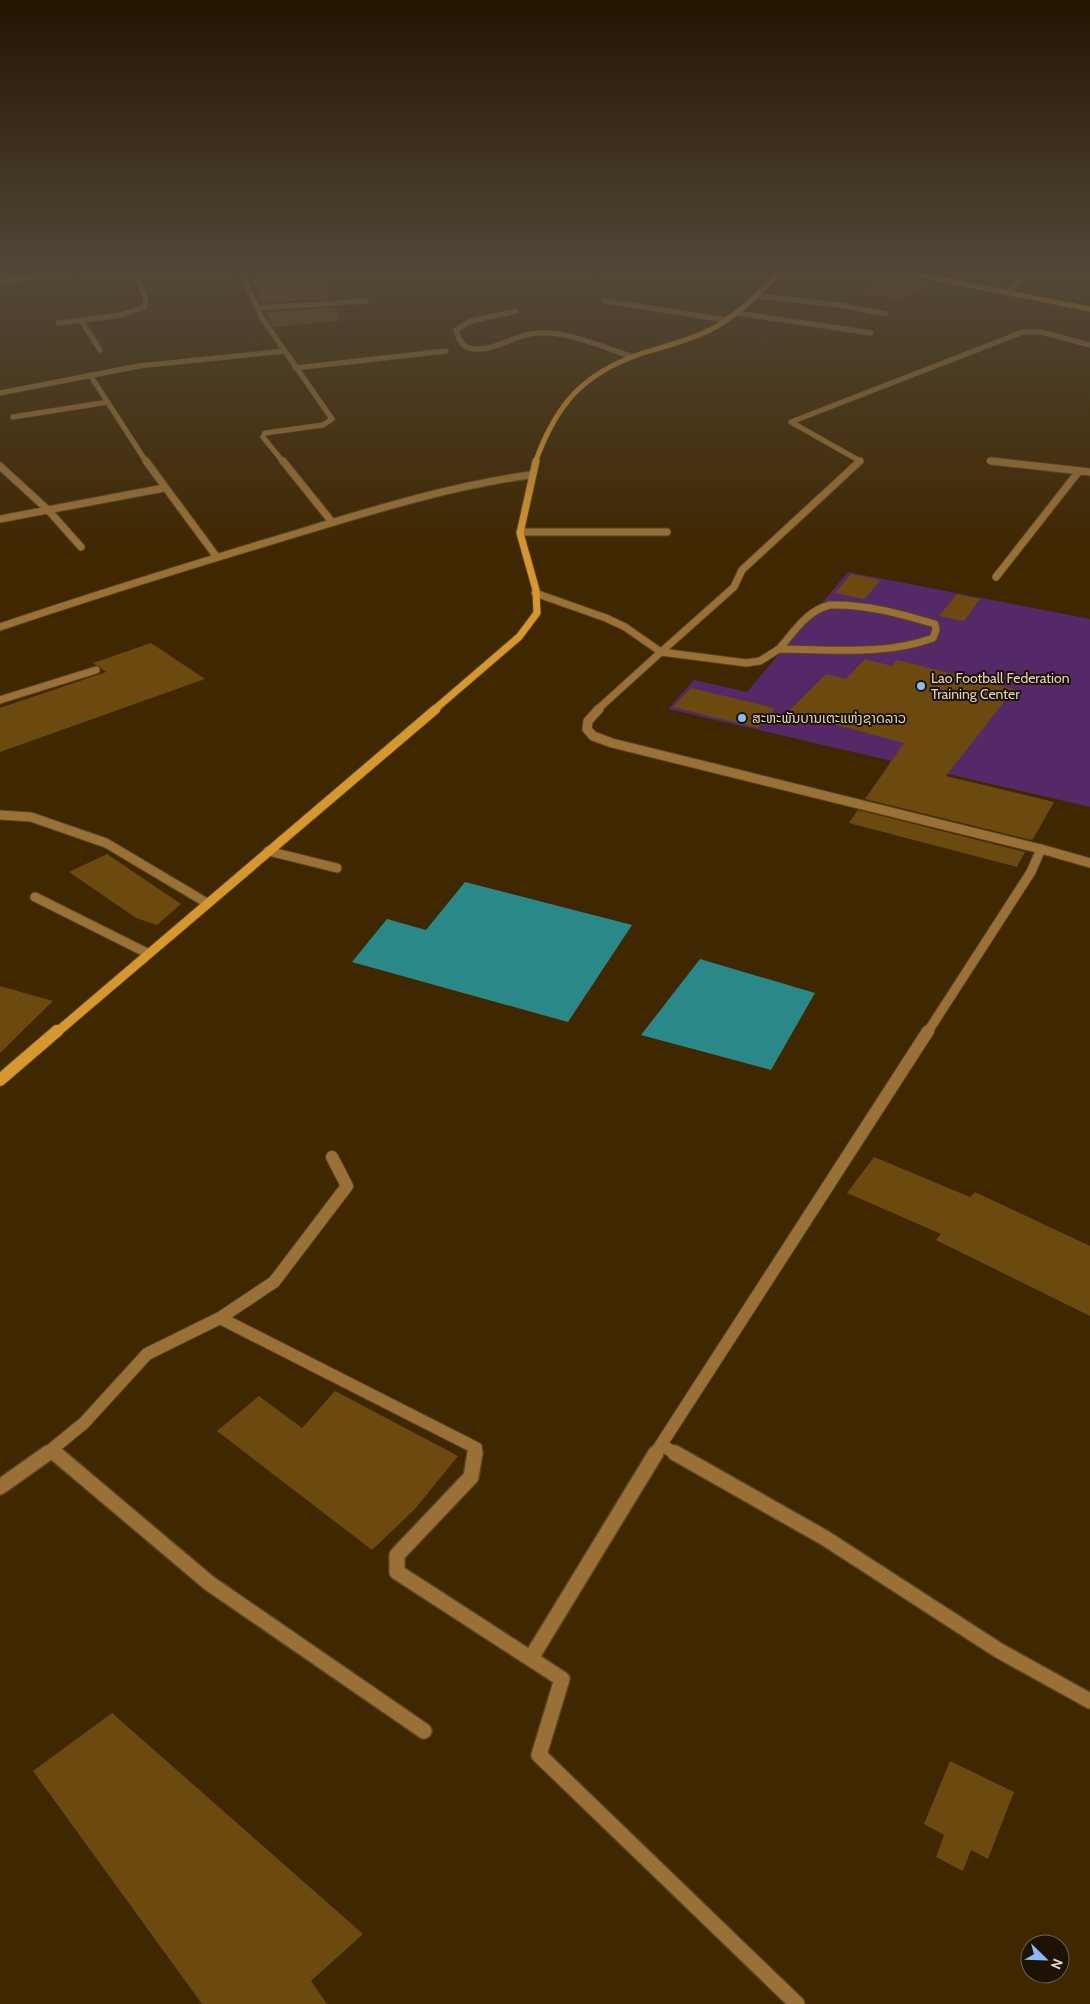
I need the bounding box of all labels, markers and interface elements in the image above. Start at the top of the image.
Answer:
place label: Lao Football Federation Training Center [931,669,1070,703]
marker: Lao Football Federation Training Center [915,680,927,692]
place label: ສະຫະພັນບານເຕະແຫ່ງຊາດລາວ [752,709,906,727]
marker: ສະຫະພັນບານເຕະແຫ່ງຊາດລາວ [736,712,748,724]
north arrow [1020,1934,1070,1984]
text: N [1047,1956,1067,1972]

